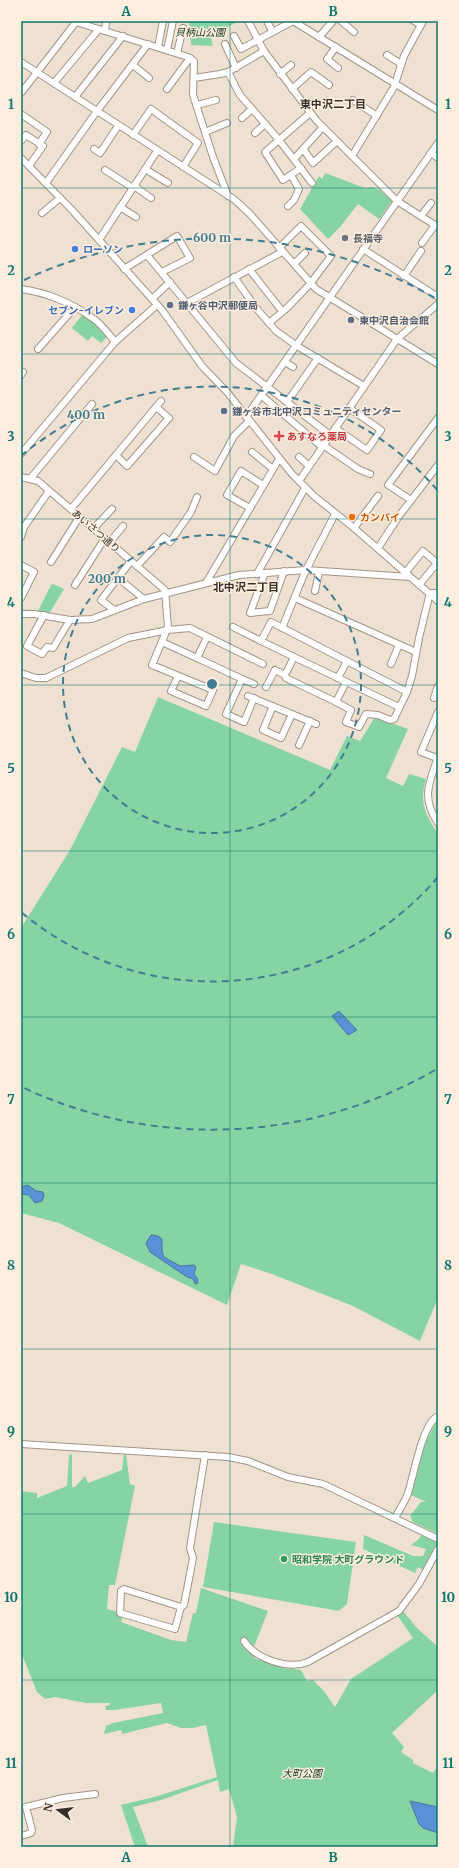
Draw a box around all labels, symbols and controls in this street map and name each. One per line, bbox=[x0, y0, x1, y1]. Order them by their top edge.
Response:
text: A bbox=[120, 3, 131, 20]
text: B bbox=[328, 3, 338, 20]
park label: 貝柄山公園 bbox=[175, 26, 227, 39]
text: 1 bbox=[8, 96, 14, 113]
text: 1 bbox=[445, 96, 451, 113]
district label: 東中沢二丁目 bbox=[300, 97, 366, 111]
text: 600 m bbox=[193, 230, 231, 245]
place label: 長福寺 bbox=[353, 232, 383, 245]
marker: 長福寺 bbox=[340, 233, 350, 243]
place label: ローソン bbox=[83, 243, 123, 256]
marker: ローソン bbox=[70, 244, 80, 254]
text: 2 bbox=[7, 262, 15, 279]
text: 2 bbox=[444, 262, 452, 279]
place label: 鎌ヶ谷中沢郵便局 bbox=[178, 299, 258, 312]
marker: 鎌ヶ谷中沢郵便局 bbox=[165, 300, 175, 310]
place label: セブン-イレブン bbox=[48, 304, 124, 317]
marker: セブン-イレブン bbox=[127, 305, 137, 315]
place label: 東中沢自治会館 bbox=[359, 314, 429, 327]
marker: 東中沢自治会館 bbox=[346, 315, 356, 325]
place label: 鎌ヶ谷市北中沢コミュニティセンター bbox=[232, 405, 401, 418]
marker: 鎌ヶ谷市北中沢コミュニティセンター bbox=[219, 406, 229, 416]
text: 400 m bbox=[67, 407, 105, 422]
text: 3 bbox=[7, 428, 15, 445]
text: 3 bbox=[444, 428, 452, 445]
place label: あすなろ薬局 bbox=[287, 430, 347, 443]
marker: あすなろ薬局 bbox=[274, 431, 284, 441]
street label: あいさつ通り bbox=[69, 506, 123, 556]
place label: カンパイ bbox=[360, 511, 400, 524]
marker: カンパイ bbox=[347, 512, 357, 522]
text: 200 m bbox=[88, 571, 126, 586]
district label: 北中沢二丁目 bbox=[213, 580, 279, 594]
text: 4 bbox=[7, 594, 16, 611]
text: 4 bbox=[444, 594, 453, 611]
centre of rings bbox=[205, 677, 219, 691]
text: 5 bbox=[7, 760, 15, 777]
text: 5 bbox=[444, 760, 452, 777]
text: 6 bbox=[7, 926, 15, 943]
text: 6 bbox=[444, 926, 452, 943]
text: 7 bbox=[7, 1091, 15, 1108]
text: 7 bbox=[444, 1091, 452, 1108]
text: 8 bbox=[7, 1257, 15, 1274]
text: 8 bbox=[444, 1257, 452, 1274]
text: 9 bbox=[7, 1423, 15, 1440]
text: 9 bbox=[444, 1423, 452, 1440]
place label: 昭和学院 大町グラウンド bbox=[292, 1553, 404, 1566]
marker: 昭和学院 大町グラウンド bbox=[279, 1554, 289, 1564]
text: 10 bbox=[4, 1589, 18, 1606]
text: 10 bbox=[441, 1589, 455, 1606]
text: 11 bbox=[5, 1755, 17, 1772]
text: 11 bbox=[442, 1755, 454, 1772]
park label: 大町公園 bbox=[282, 1767, 324, 1780]
north arrow bbox=[38, 1790, 78, 1830]
text: N bbox=[40, 1801, 56, 1813]
text: A bbox=[120, 1849, 131, 1866]
text: B bbox=[328, 1849, 338, 1866]

